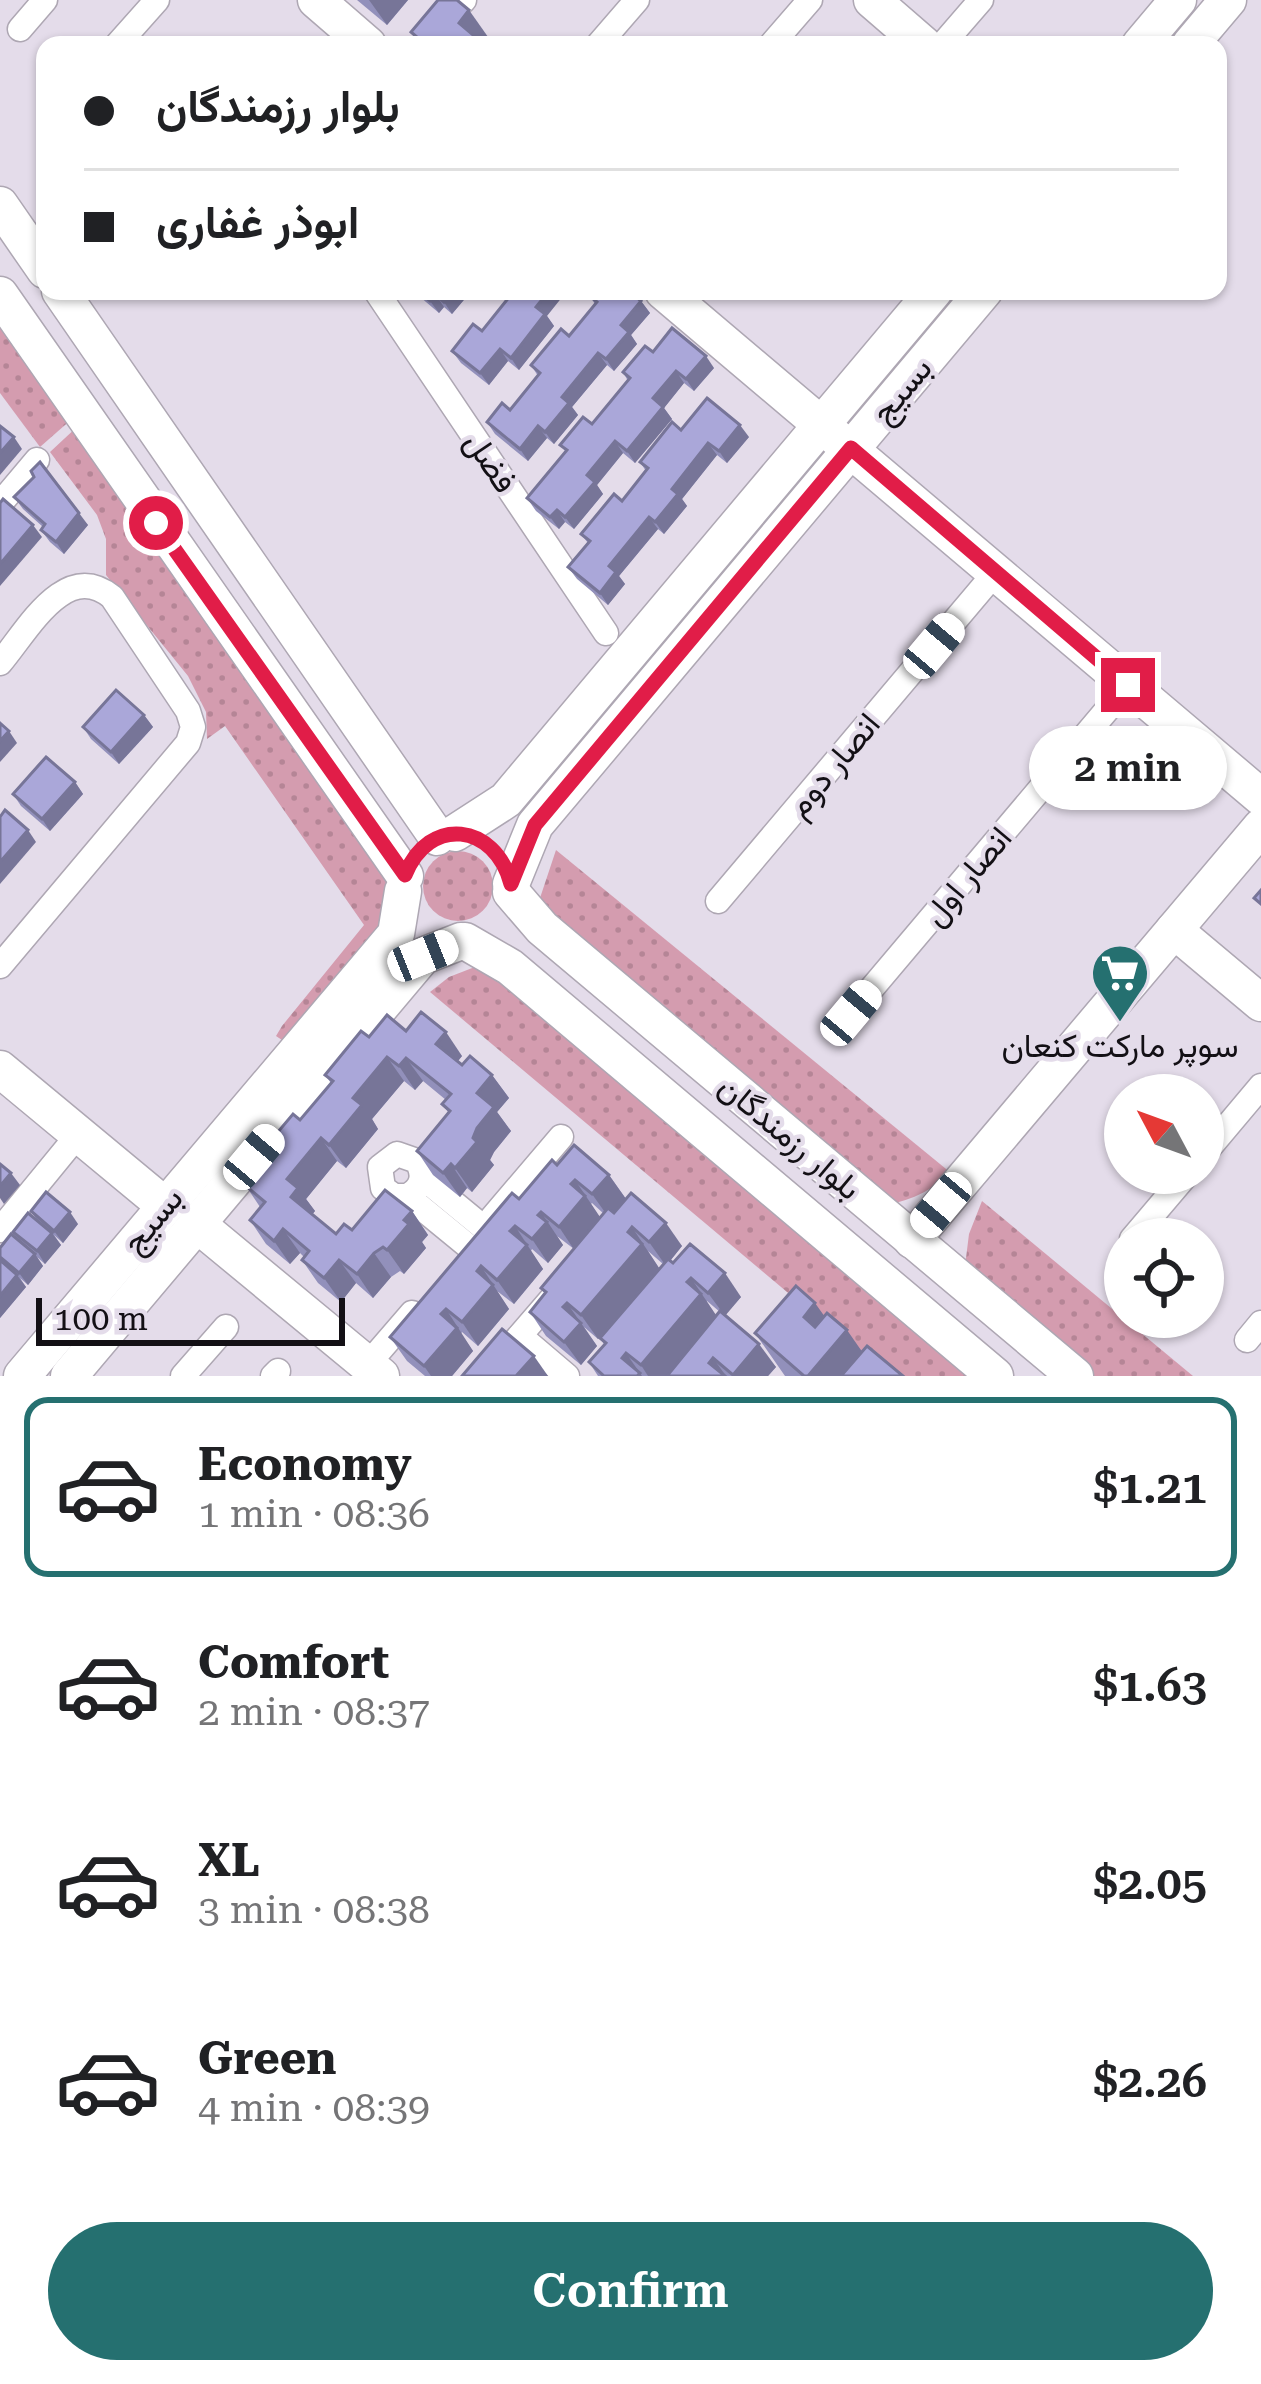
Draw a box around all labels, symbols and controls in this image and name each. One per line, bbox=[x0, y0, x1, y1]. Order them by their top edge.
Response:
text: بلوار رزمندگان bbox=[156, 80, 400, 133]
text: ابوذر غفاری bbox=[156, 196, 359, 249]
street label: بسیج bbox=[862, 349, 942, 433]
street label: فضل bbox=[456, 424, 526, 500]
route start bbox=[129, 496, 183, 550]
car bbox=[897, 607, 971, 685]
route end bbox=[1101, 658, 1155, 712]
street label: انصار دوم bbox=[778, 705, 889, 826]
callout: 2 min bbox=[1029, 727, 1227, 811]
text: 2 min bbox=[1074, 745, 1182, 791]
street label: انصار اول bbox=[914, 819, 1020, 934]
car bbox=[383, 926, 463, 986]
supermarket icon: سوپر مارکت کنعان bbox=[1089, 942, 1151, 1024]
car bbox=[814, 974, 888, 1052]
place label: سوپر مارکت کنعان bbox=[1002, 1026, 1238, 1068]
street label: بلوار رزمندگان bbox=[710, 1066, 869, 1208]
north arrow bbox=[1104, 1074, 1224, 1194]
map controls bbox=[1104, 1074, 1224, 1338]
car bbox=[217, 1118, 291, 1196]
car bbox=[904, 1166, 978, 1244]
street label: بسیج bbox=[113, 1179, 193, 1263]
button: locate bbox=[1104, 1218, 1224, 1338]
scale bar bbox=[36, 1292, 345, 1345]
text: 100 m bbox=[54, 1299, 148, 1338]
icon: car bbox=[54, 1433, 162, 1541]
text: Economy bbox=[198, 1438, 412, 1491]
text: $1.21 bbox=[1093, 1461, 1207, 1514]
text: 1 min · 08:36 bbox=[198, 1491, 430, 1537]
icon: car bbox=[54, 1631, 162, 1739]
text: Comfort bbox=[198, 1636, 389, 1689]
text: $1.63 bbox=[1093, 1659, 1207, 1712]
text: 2 min · 08:37 bbox=[198, 1689, 430, 1735]
icon: car bbox=[54, 1829, 162, 1937]
text: XL bbox=[198, 1834, 260, 1887]
text: $2.05 bbox=[1093, 1857, 1207, 1910]
text: 3 min · 08:38 bbox=[198, 1887, 430, 1933]
icon: car bbox=[54, 2027, 162, 2135]
text: Green bbox=[198, 2032, 336, 2085]
text: $2.26 bbox=[1093, 2055, 1207, 2108]
text: 4 min · 08:39 bbox=[198, 2085, 430, 2131]
button: Confirm bbox=[48, 2222, 1213, 2360]

